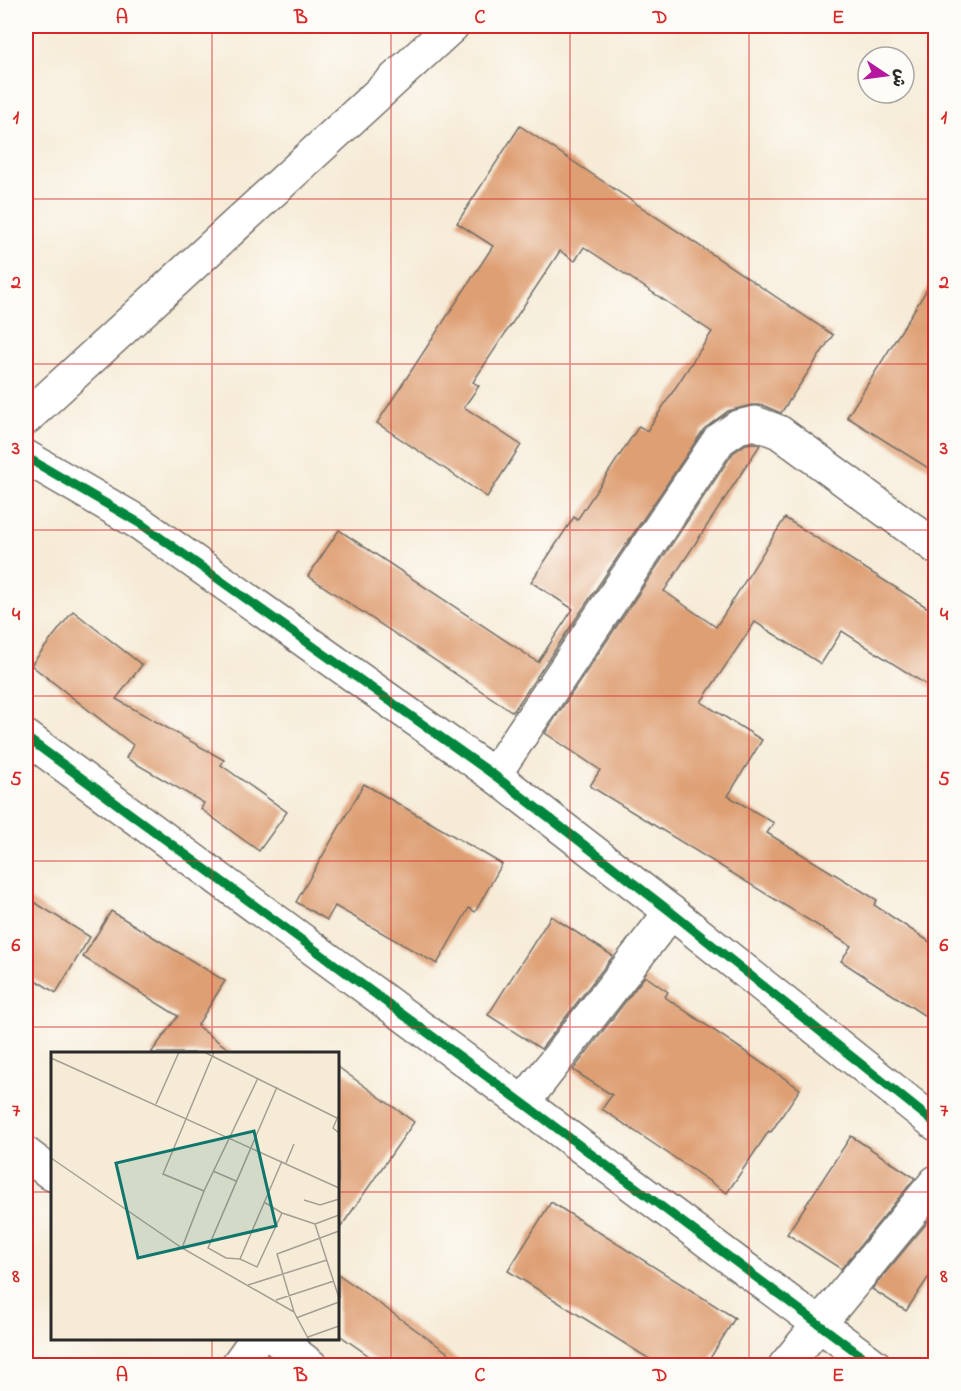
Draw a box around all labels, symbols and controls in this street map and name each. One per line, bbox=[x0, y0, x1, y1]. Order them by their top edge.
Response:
text: A bbox=[116, 4, 128, 33]
text: B bbox=[293, 4, 308, 33]
text: C bbox=[475, 4, 486, 33]
text: D bbox=[652, 4, 667, 33]
text: E bbox=[832, 4, 844, 33]
north arrow bbox=[856, 45, 916, 105]
text: ش bbox=[885, 67, 912, 89]
text: 1 bbox=[13, 104, 20, 133]
text: 1 bbox=[941, 104, 948, 133]
text: 2 bbox=[10, 269, 21, 298]
text: 2 bbox=[938, 269, 949, 298]
text: 3 bbox=[11, 435, 20, 464]
text: 3 bbox=[939, 435, 948, 464]
text: 4 bbox=[12, 601, 21, 630]
text: 4 bbox=[940, 601, 949, 630]
text: 5 bbox=[10, 766, 22, 795]
text: 5 bbox=[938, 766, 950, 795]
text: 6 bbox=[12, 932, 21, 961]
text: 6 bbox=[940, 932, 949, 961]
inset map bbox=[51, 1052, 339, 1340]
text: 7 bbox=[12, 1097, 21, 1126]
text: 7 bbox=[940, 1097, 949, 1126]
text: 8 bbox=[11, 1263, 20, 1292]
text: 8 bbox=[939, 1263, 948, 1292]
text: A bbox=[116, 1362, 128, 1391]
text: B bbox=[293, 1362, 308, 1391]
text: C bbox=[475, 1362, 486, 1391]
text: D bbox=[652, 1362, 667, 1391]
text: E bbox=[832, 1362, 844, 1391]

